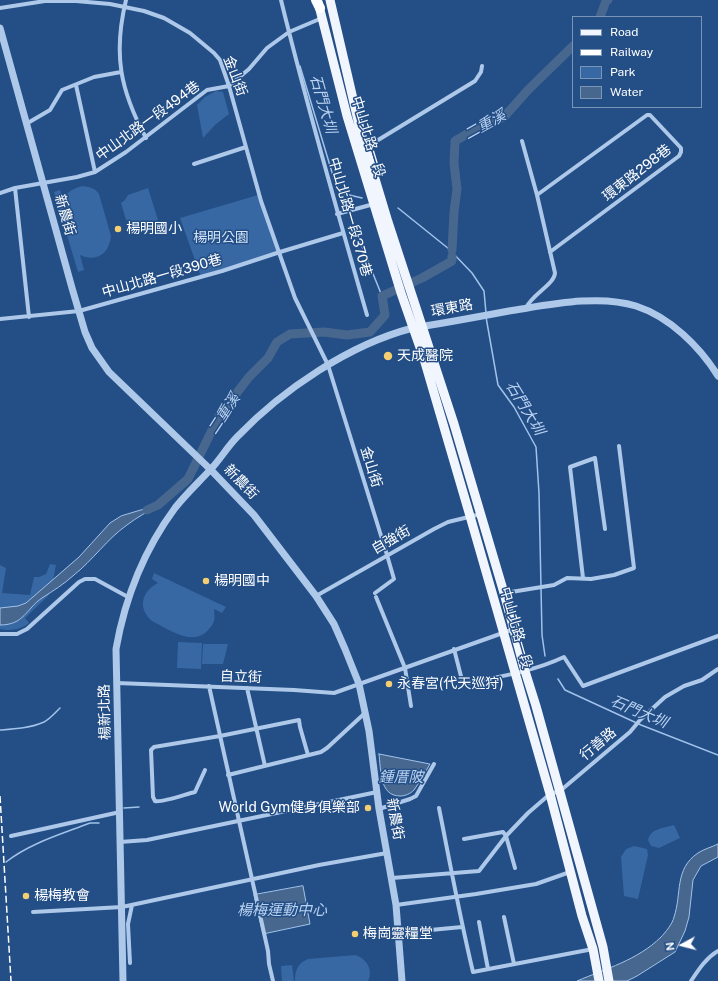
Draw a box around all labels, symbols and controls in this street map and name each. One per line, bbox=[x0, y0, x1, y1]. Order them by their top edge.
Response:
legend bbox=[572, 16, 702, 108]
text: Road bbox=[610, 25, 638, 39]
text: Railway bbox=[610, 45, 653, 59]
street label: 金山街 bbox=[220, 53, 250, 99]
text: Park bbox=[610, 65, 636, 79]
water label: 石門大圳 bbox=[306, 73, 340, 135]
street label: 中山北路一段494巷 bbox=[93, 78, 203, 164]
text: Water bbox=[610, 85, 643, 99]
street label: 中山北路一段 bbox=[348, 94, 388, 180]
water label: 二重溪 bbox=[461, 106, 509, 144]
street label: 環東路298巷 bbox=[599, 141, 675, 205]
street label: 中山北路一段370巷 bbox=[325, 155, 375, 279]
street label: 新農街 bbox=[51, 192, 79, 238]
place label: 楊明國小 bbox=[126, 221, 182, 237]
marker: 楊明國小 bbox=[113, 224, 123, 234]
park label: 楊明公園 bbox=[193, 230, 249, 246]
street label: 中山北路一段390巷 bbox=[100, 251, 224, 301]
street label: 環東路 bbox=[430, 296, 474, 320]
place label: 天成醫院 bbox=[397, 348, 453, 364]
marker: 天成醫院 bbox=[382, 350, 394, 362]
water label: 石門大圳 bbox=[502, 378, 548, 438]
water label: 二重溪 bbox=[204, 390, 244, 438]
street label: 金山街 bbox=[357, 444, 385, 490]
street label: 新農街 bbox=[220, 461, 262, 503]
street label: 自強街 bbox=[369, 522, 413, 558]
place label: 楊明國中 bbox=[214, 573, 270, 589]
marker: 楊明國中 bbox=[201, 576, 211, 586]
street label: 中山北路一段 bbox=[496, 585, 536, 671]
street label: 自立街 bbox=[220, 668, 262, 686]
place label: 永春宮(代天巡狩) bbox=[397, 676, 504, 692]
marker: 永春宮(代天巡狩) bbox=[384, 679, 394, 689]
street label: 楊新北路 bbox=[96, 684, 114, 740]
water label: 石門大圳 bbox=[608, 692, 670, 732]
street label: 行善路 bbox=[577, 724, 619, 764]
water label: 鍾厝陂 bbox=[379, 768, 423, 786]
street label: 新農街 bbox=[383, 797, 407, 841]
place label: World Gym健身俱樂部 bbox=[218, 800, 360, 816]
marker: World Gym健身俱樂部 bbox=[363, 803, 373, 813]
place label: 楊梅教會 bbox=[34, 888, 90, 904]
marker: 楊梅教會 bbox=[21, 891, 31, 901]
water label: 楊梅運動中心 bbox=[237, 901, 327, 919]
north arrow bbox=[662, 925, 702, 965]
place label: 梅崗靈糧堂 bbox=[363, 926, 433, 942]
marker: 梅崗靈糧堂 bbox=[350, 929, 360, 939]
text: N bbox=[664, 941, 677, 951]

